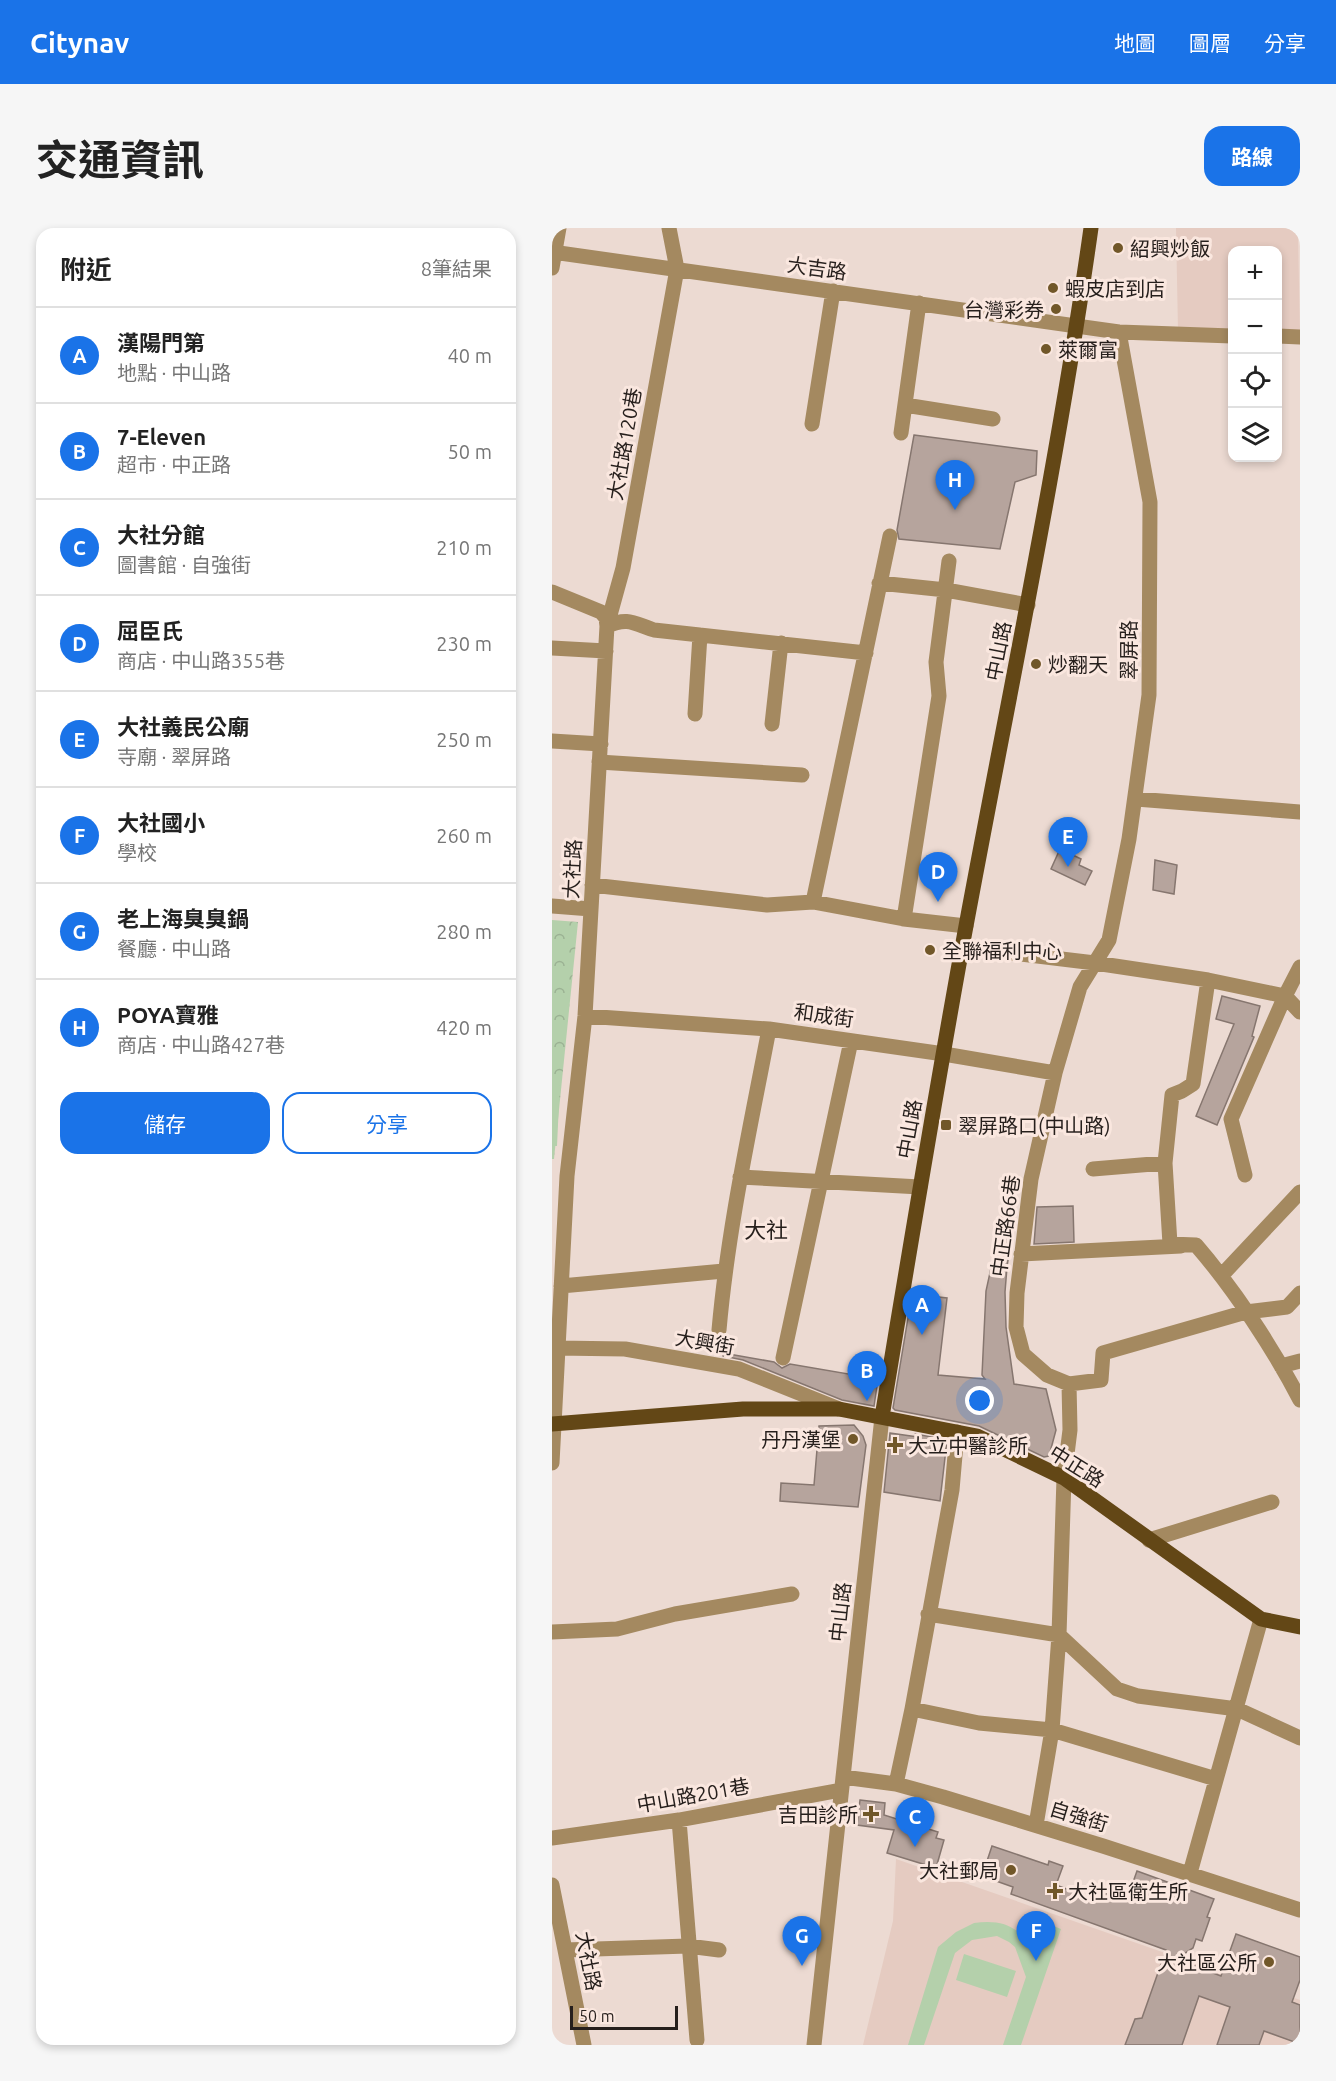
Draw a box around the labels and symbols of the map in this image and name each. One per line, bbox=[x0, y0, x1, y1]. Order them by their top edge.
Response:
place label: 紹興炒飯 bbox=[1130, 237, 1210, 260]
marker: 紹興炒飯 bbox=[1111, 241, 1125, 255]
street label: 大吉路 bbox=[786, 252, 848, 284]
place label: 蝦皮店到店 bbox=[1065, 277, 1165, 300]
marker: 蝦皮店到店 bbox=[1046, 281, 1060, 295]
place label: 台灣彩券 bbox=[964, 298, 1044, 321]
marker: 台灣彩券 bbox=[1049, 302, 1063, 316]
place label: 萊爾富 bbox=[1058, 338, 1118, 361]
marker: 萊爾富 bbox=[1039, 342, 1053, 356]
street label: 大社路120巷 bbox=[603, 386, 645, 502]
pin: H bbox=[936, 460, 974, 510]
street label: 中山路 bbox=[981, 619, 1015, 683]
street label: 翠屏路 bbox=[1117, 620, 1140, 680]
place label: 炒翻天 bbox=[1048, 653, 1108, 676]
marker: 炒翻天 bbox=[1029, 657, 1043, 671]
pin: E bbox=[1048, 818, 1088, 867]
street label: 大社路 bbox=[559, 838, 585, 900]
pin: D bbox=[918, 852, 958, 902]
place label: 全聯福利中心 bbox=[942, 939, 1062, 962]
marker: 全聯福利中心 bbox=[923, 943, 937, 957]
street label: 和成街 bbox=[793, 999, 855, 1031]
street label: 中山路 bbox=[892, 1097, 926, 1161]
place label: 翠屏路口(中山路) bbox=[958, 1114, 1111, 1137]
marker: 翠屏路口(中山路) bbox=[939, 1118, 953, 1132]
street label: 中正路66巷 bbox=[986, 1174, 1024, 1278]
district label: 大社 bbox=[744, 1217, 788, 1242]
pin: A bbox=[902, 1286, 941, 1335]
street label: 大興街 bbox=[673, 1325, 737, 1359]
pin: B bbox=[848, 1352, 886, 1401]
your location bbox=[965, 1386, 994, 1415]
place label: 丹丹漢堡 bbox=[761, 1428, 841, 1451]
marker: 丹丹漢堡 bbox=[846, 1432, 860, 1446]
place label: 大立中醫診所 bbox=[908, 1434, 1028, 1457]
marker: 大立中醫診所 bbox=[886, 1436, 904, 1454]
street label: 中正路 bbox=[1045, 1440, 1109, 1492]
street label: 中山路 bbox=[825, 1581, 855, 1643]
street label: 中山路201巷 bbox=[635, 1774, 751, 1816]
street label: 自強街 bbox=[1047, 1796, 1111, 1836]
pin: C bbox=[896, 1798, 934, 1847]
place label: 吉田診所 bbox=[778, 1803, 858, 1826]
marker: 吉田診所 bbox=[862, 1805, 880, 1823]
place label: 大社郵局 bbox=[919, 1859, 999, 1882]
marker: 大社郵局 bbox=[1004, 1863, 1018, 1877]
place label: 大社區衛生所 bbox=[1068, 1880, 1188, 1903]
marker: 大社區衛生所 bbox=[1046, 1882, 1064, 1900]
pin: F bbox=[1016, 1912, 1056, 1961]
pin: G bbox=[782, 1916, 822, 1966]
street label: 大社路 bbox=[572, 1929, 606, 1993]
place label: 大社區公所 bbox=[1157, 1951, 1257, 1974]
marker: 大社區公所 bbox=[1262, 1955, 1276, 1969]
scale bar bbox=[570, 2003, 678, 2030]

